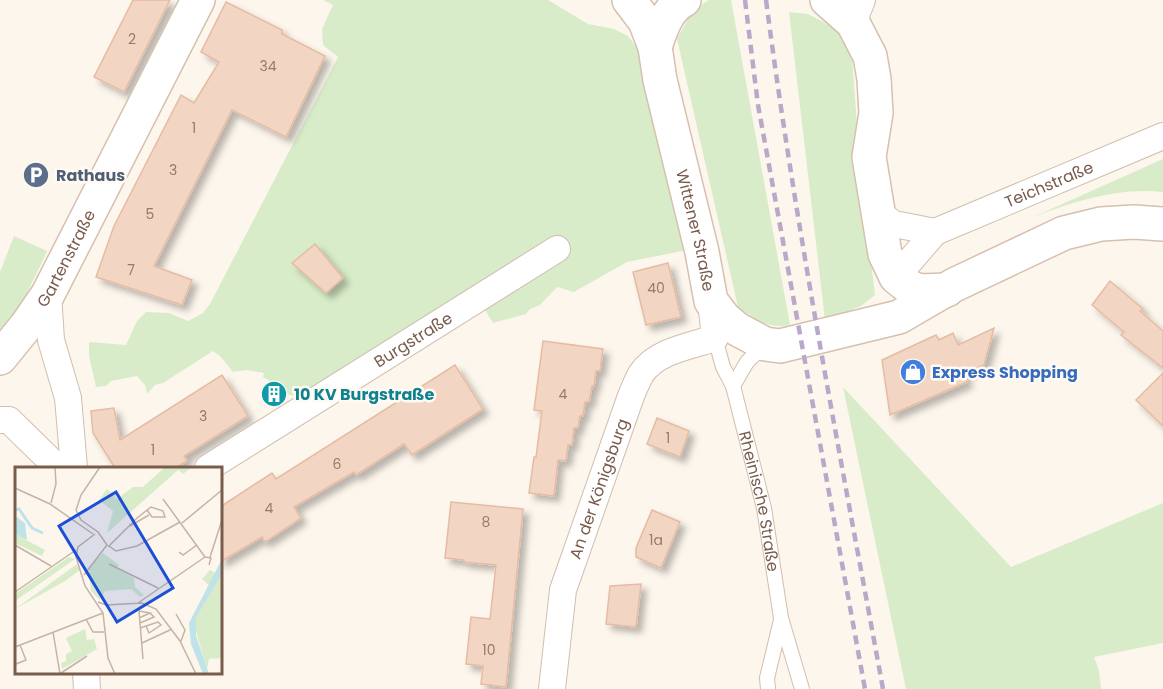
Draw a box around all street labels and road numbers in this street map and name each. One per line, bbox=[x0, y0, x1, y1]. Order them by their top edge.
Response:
street label: Teichstraße bbox=[1001, 156, 1097, 213]
street label: Wittener Straße bbox=[670, 167, 720, 293]
street label: Gartenstraße bbox=[31, 206, 101, 312]
street label: Burgstraße bbox=[370, 306, 457, 373]
street label: An der Königsburg bbox=[564, 415, 634, 562]
street label: Rheinische Straße bbox=[733, 429, 785, 573]

